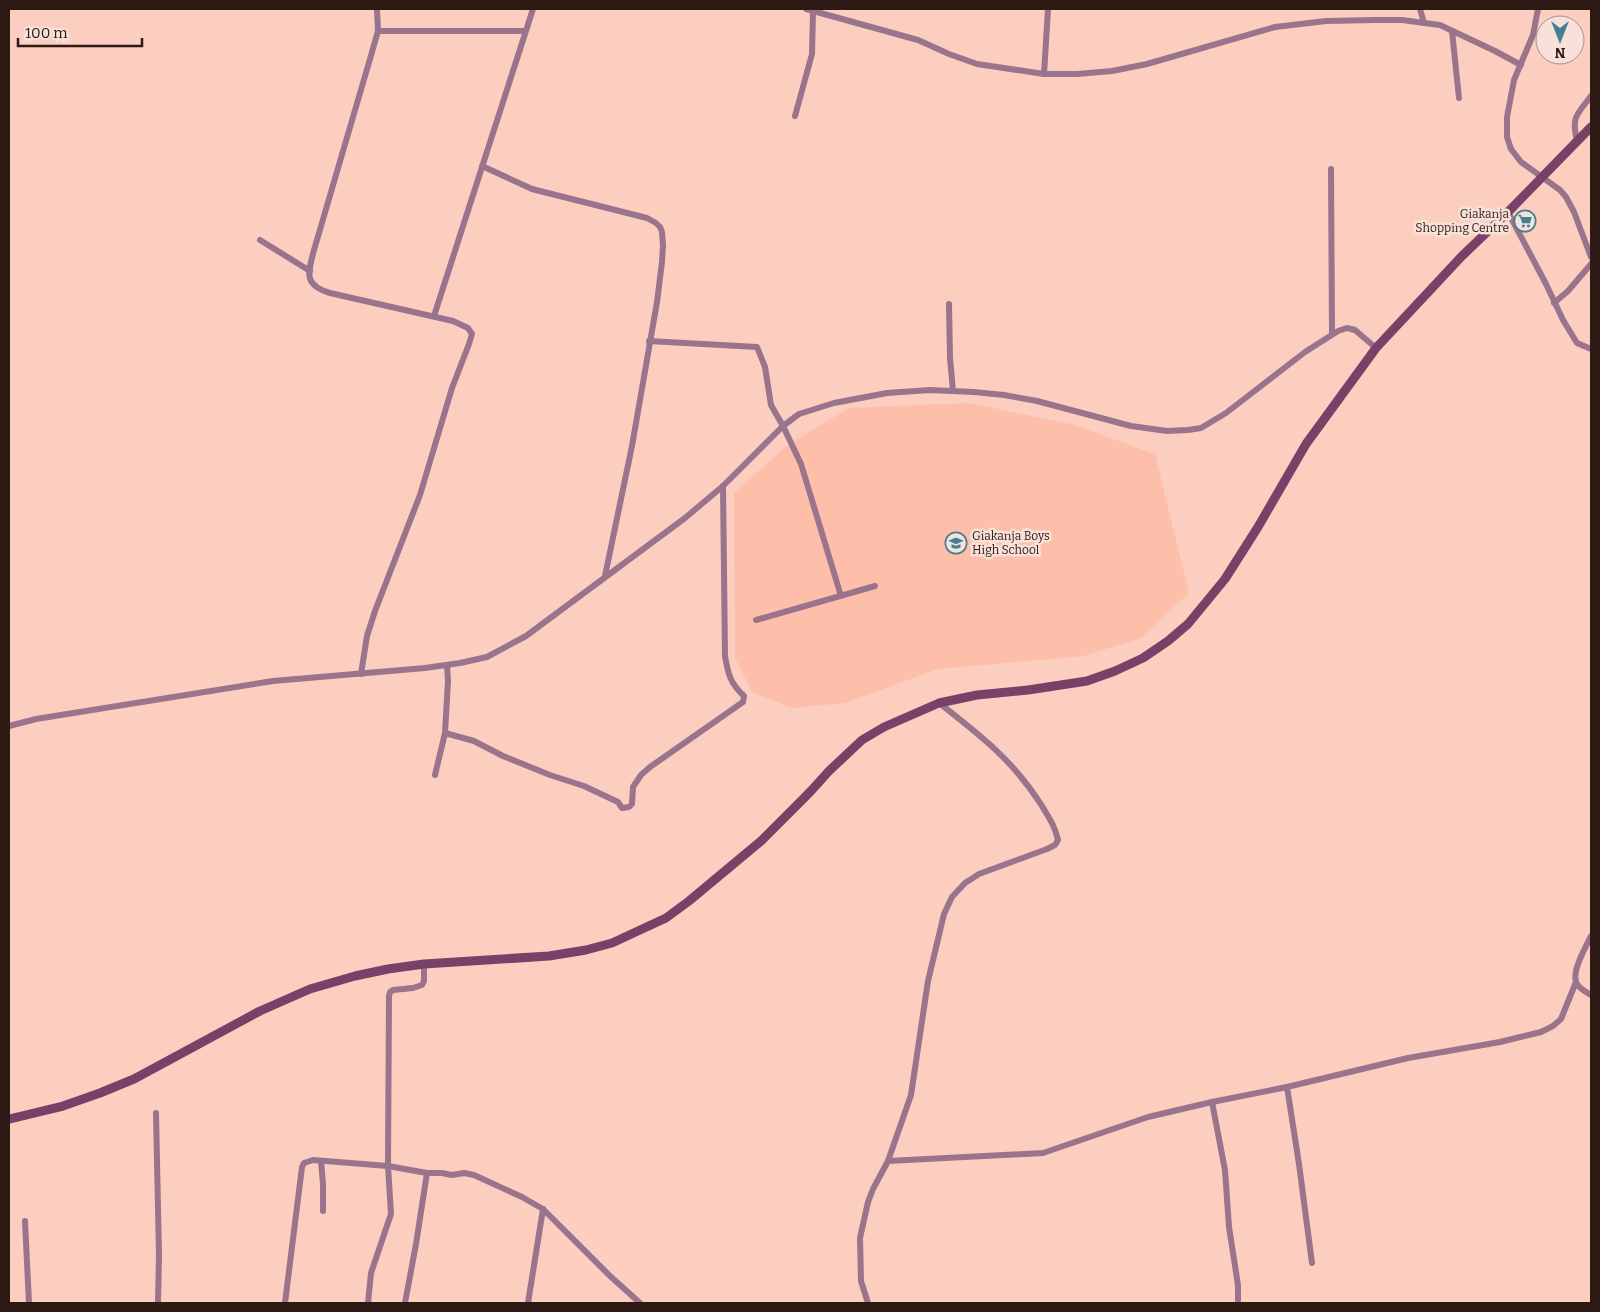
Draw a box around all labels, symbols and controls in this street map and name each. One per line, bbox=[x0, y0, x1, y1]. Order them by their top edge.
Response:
scale bar bbox=[18, 15, 141, 47]
north arrow bbox=[1535, 15, 1585, 65]
text: 100 m bbox=[25, 24, 68, 42]
text: N bbox=[1554, 44, 1565, 61]
place label: Giakanja Shopping Centre bbox=[1415, 207, 1509, 235]
supermarket icon: Giakanja Shopping Centre bbox=[1513, 209, 1537, 233]
place label: Giakanja Boys High School bbox=[972, 529, 1050, 557]
school or university icon: Giakanja Boys High School bbox=[944, 531, 968, 555]

